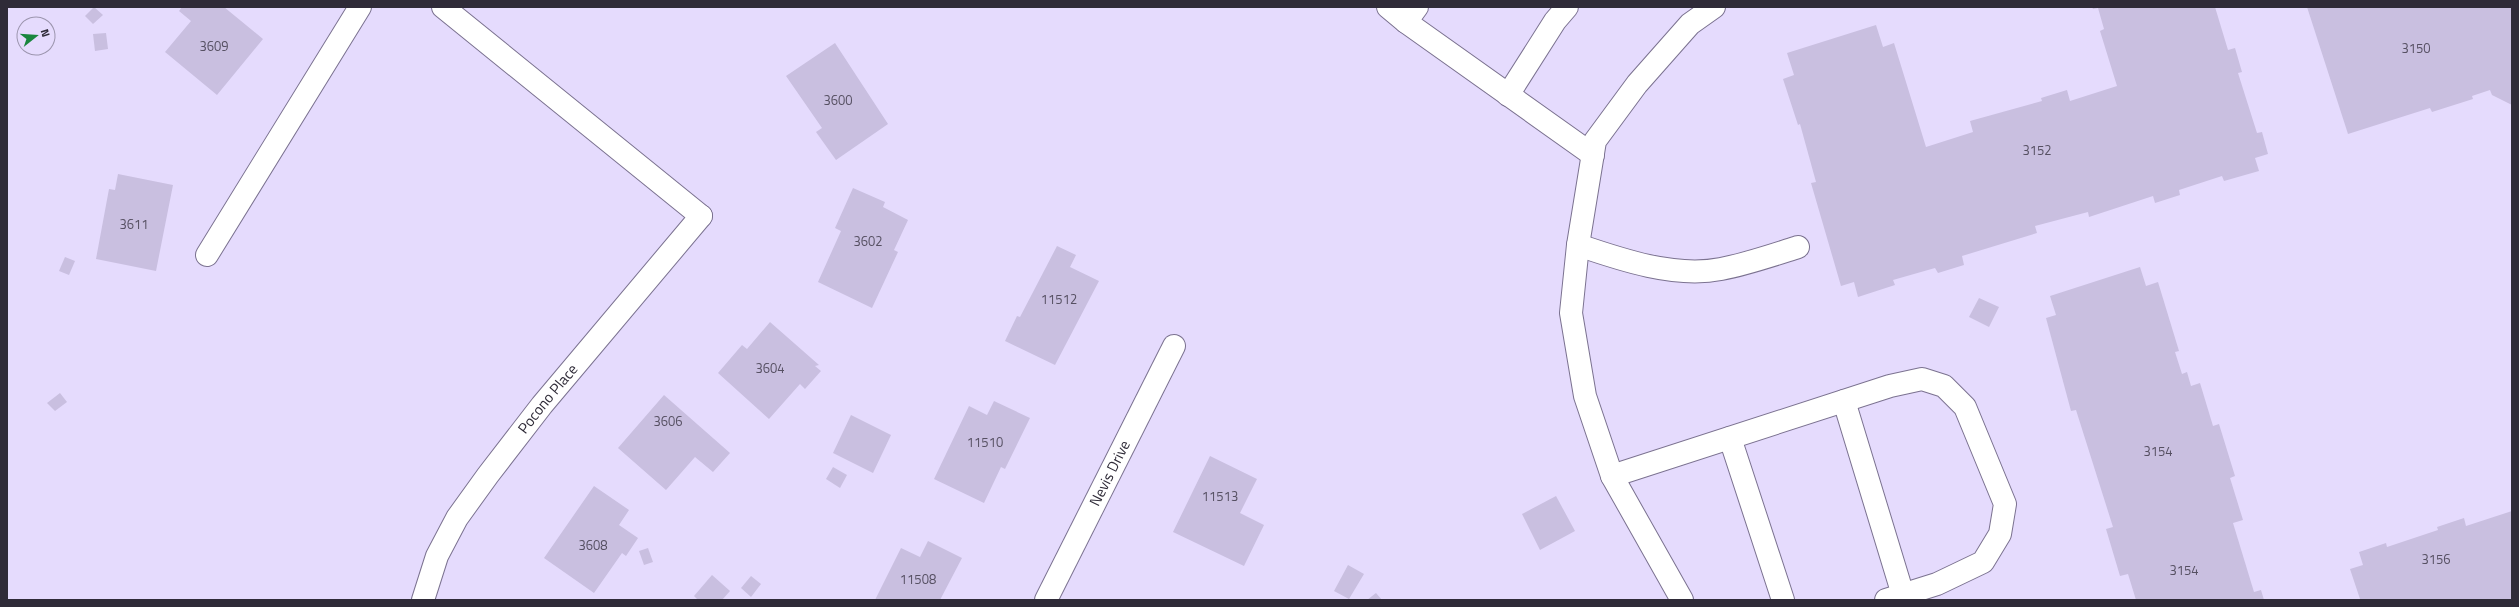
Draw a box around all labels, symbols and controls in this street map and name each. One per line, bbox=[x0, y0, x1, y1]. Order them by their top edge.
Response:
north arrow bbox=[16, 16, 56, 56]
text: N bbox=[37, 27, 54, 39]
house number: 3609 bbox=[199, 36, 229, 56]
house number: 3150 bbox=[2401, 38, 2431, 58]
house number: 3600 bbox=[823, 90, 853, 110]
house number: 3152 bbox=[2022, 140, 2052, 160]
house number: 3611 bbox=[119, 214, 149, 234]
house number: 3602 bbox=[853, 231, 883, 251]
house number: 11512 bbox=[1041, 289, 1077, 309]
house number: 3604 bbox=[755, 358, 785, 378]
street label: Pocono Place bbox=[512, 359, 583, 438]
house number: 3606 bbox=[653, 411, 683, 431]
house number: 11510 bbox=[967, 432, 1003, 452]
street label: Nevis Drive bbox=[1083, 436, 1136, 510]
house number: 3154 bbox=[2143, 441, 2173, 461]
house number: 11513 bbox=[1202, 486, 1238, 506]
house number: 3608 bbox=[578, 535, 608, 555]
house number: 3156 bbox=[2421, 549, 2451, 569]
house number: 3154 bbox=[2169, 560, 2199, 580]
house number: 11508 bbox=[900, 569, 936, 589]

